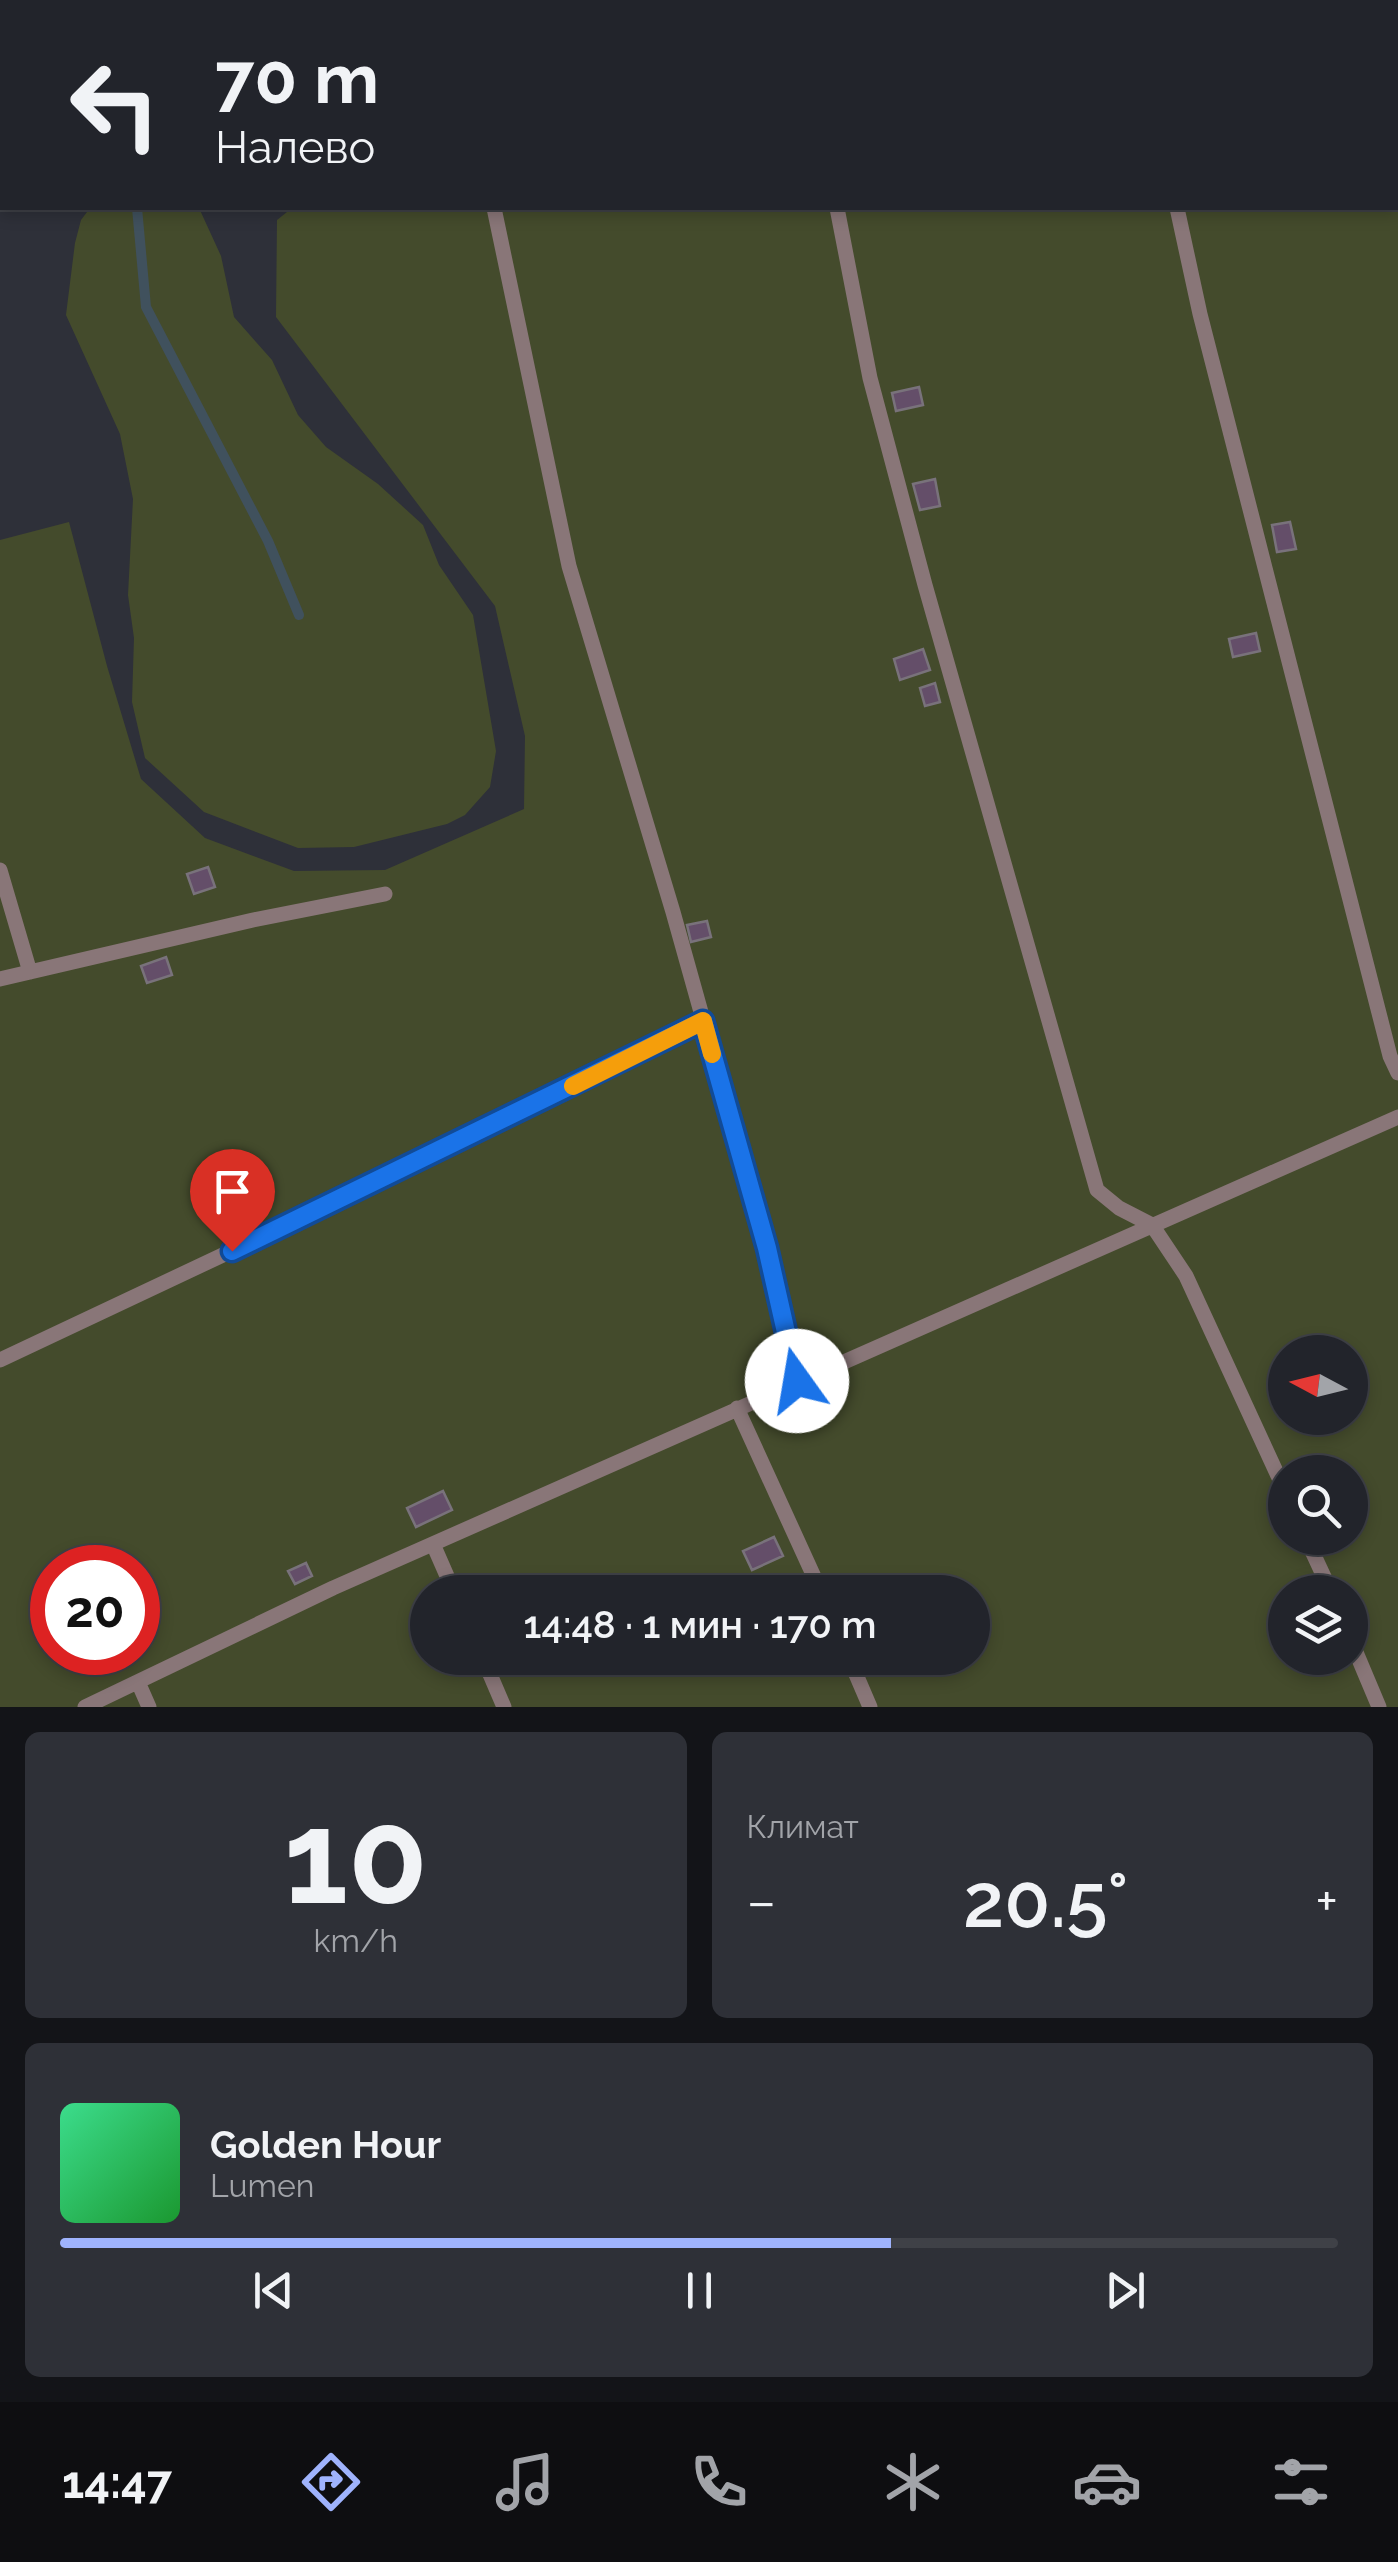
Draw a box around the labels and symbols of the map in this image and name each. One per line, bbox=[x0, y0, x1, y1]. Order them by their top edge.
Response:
pin bbox=[190, 1149, 275, 1252]
position arrow bbox=[745, 1329, 849, 1433]
north arrow bbox=[1268, 1335, 1368, 1435]
speed limit sign: 20 bbox=[30, 1545, 160, 1675]

